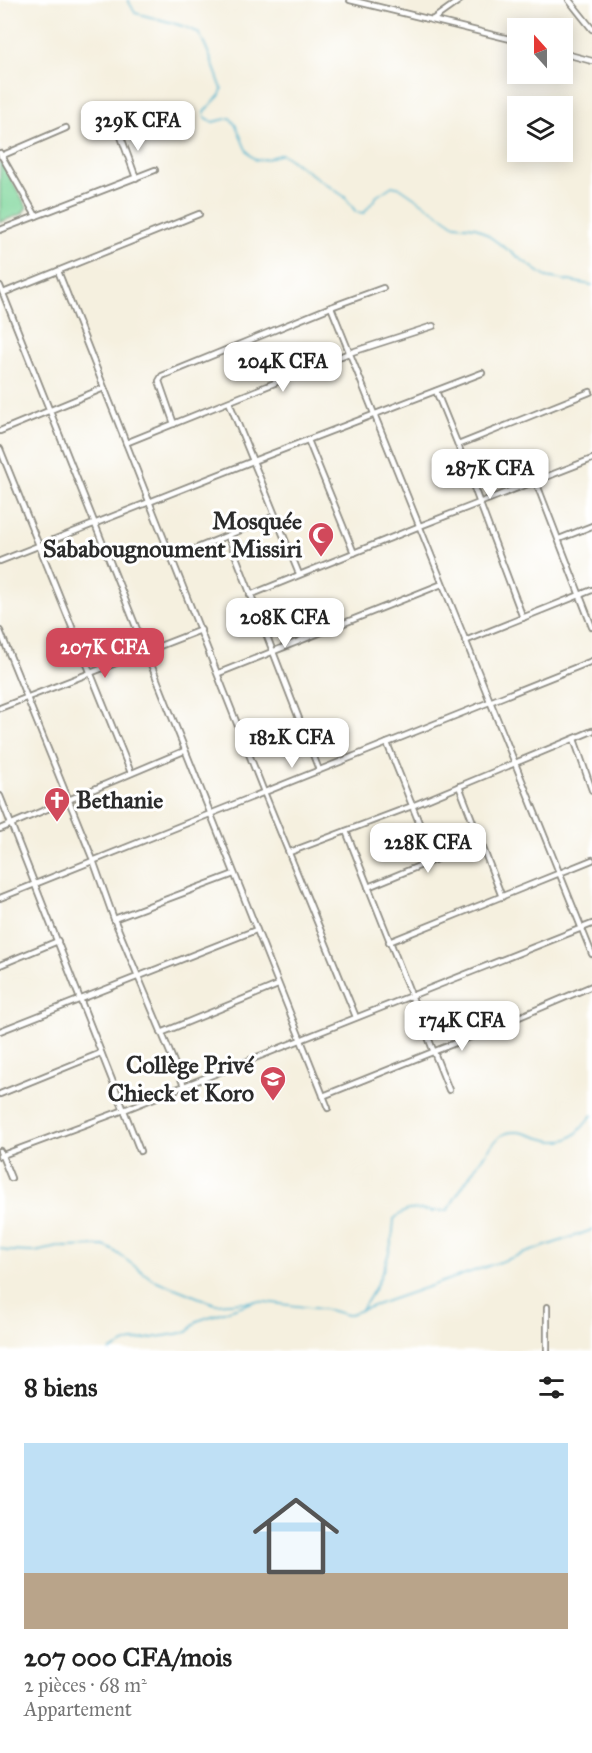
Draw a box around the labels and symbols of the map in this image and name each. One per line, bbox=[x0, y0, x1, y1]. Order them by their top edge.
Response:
north arrow bbox=[507, 18, 573, 84]
pin: 329K CFA bbox=[76, 101, 200, 152]
pin: 204K CFA bbox=[221, 342, 345, 393]
pin: 287K CFA bbox=[428, 449, 552, 500]
place label: Mosquée Sababougnoument Missiri bbox=[43, 506, 302, 564]
mosque icon: Mosquée Sababougnoument Missiri bbox=[306, 520, 336, 558]
pin: 208K CFA bbox=[223, 598, 347, 649]
pin: 207K CFA bbox=[43, 628, 167, 679]
pin: 182K CFA bbox=[230, 718, 354, 769]
church icon: Bethanie bbox=[42, 785, 72, 823]
place label: Bethanie bbox=[76, 785, 163, 815]
pin: 228K CFA bbox=[366, 823, 490, 874]
pin: 174K CFA bbox=[400, 1001, 524, 1052]
place label: Collège Privé Chieck et Koro bbox=[108, 1050, 255, 1108]
school or university icon: Collège Privé Chieck et Koro bbox=[258, 1064, 288, 1102]

